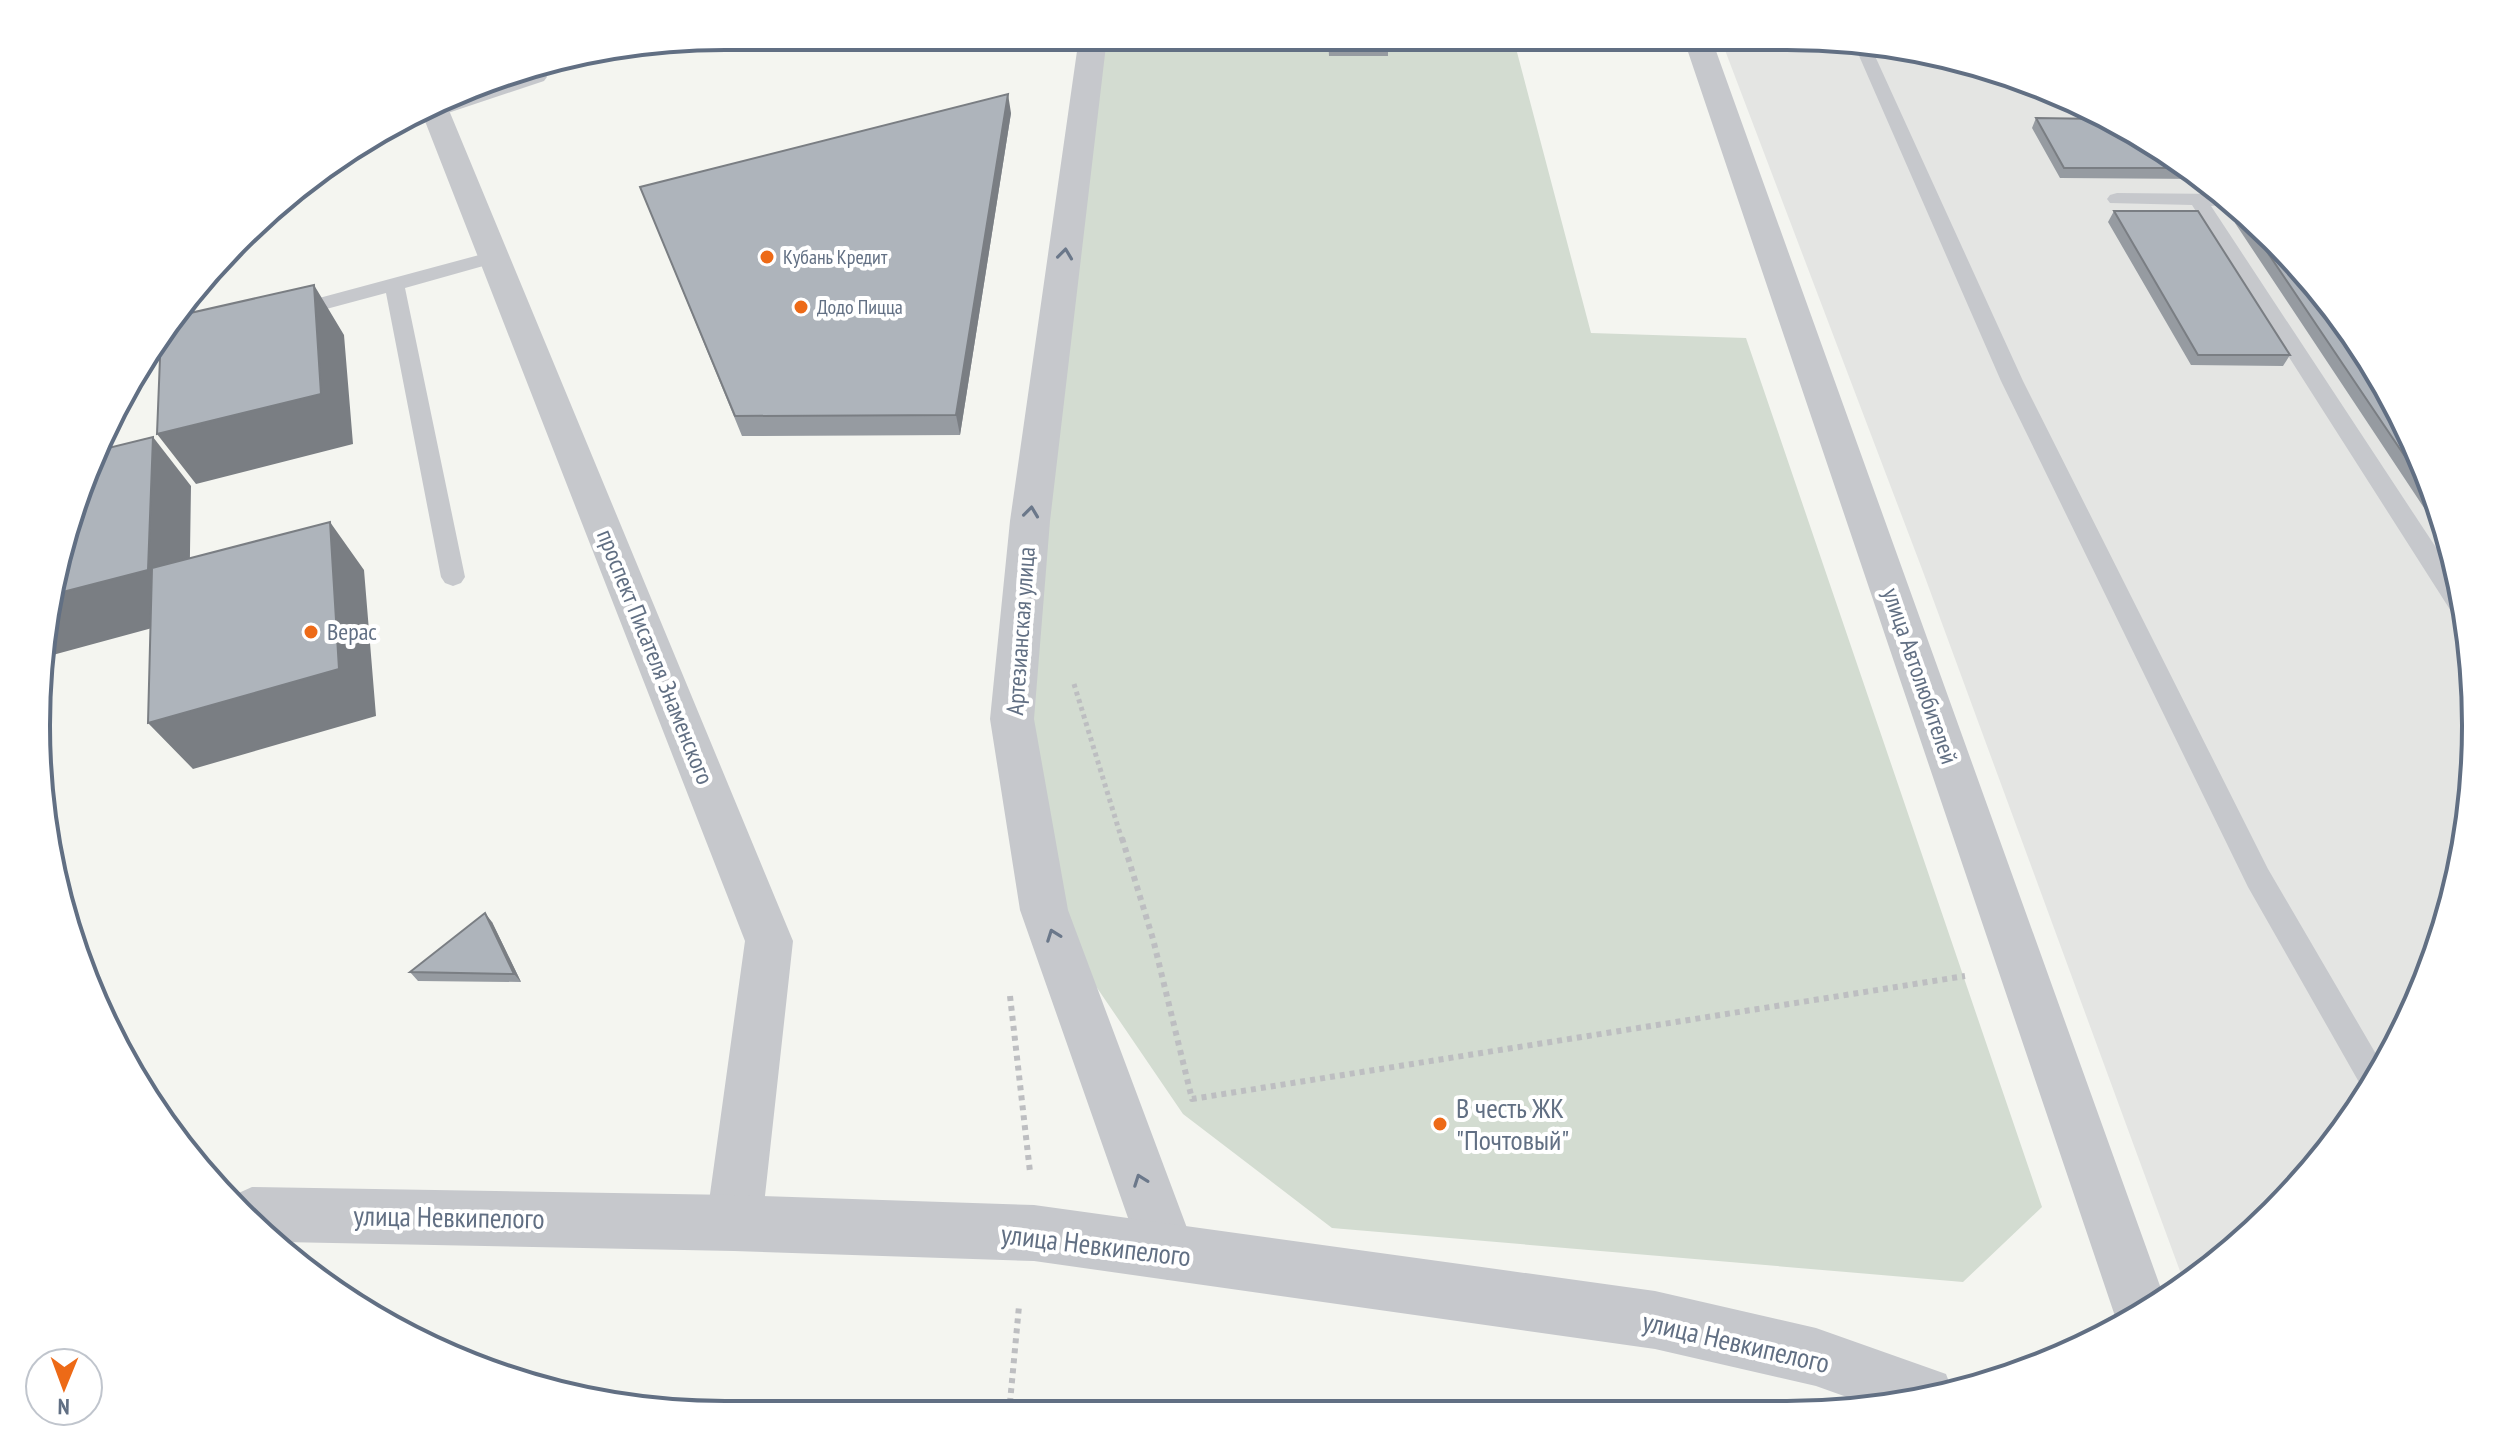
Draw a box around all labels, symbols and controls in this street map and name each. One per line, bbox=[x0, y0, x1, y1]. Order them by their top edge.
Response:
place label: Кубань Кредит bbox=[783, 244, 888, 270]
one-way arrow bbox=[1056, 247, 1073, 261]
marker: Кубань Кредит bbox=[758, 248, 776, 266]
place label: Додо Пицца bbox=[817, 294, 903, 320]
marker: Додо Пицца bbox=[792, 298, 810, 316]
one-way arrow bbox=[1022, 505, 1039, 519]
street label: проспект Писателя Знаменского bbox=[590, 525, 721, 789]
street label: Артезианская улица bbox=[999, 546, 1042, 716]
street label: улица Автолюбителей bbox=[1876, 584, 1965, 768]
place label: Верас bbox=[327, 616, 377, 647]
marker: Верас bbox=[302, 623, 320, 641]
one-way arrow bbox=[1046, 929, 1063, 943]
place label: В честь ЖК "Почтовый" bbox=[1456, 1089, 1569, 1158]
marker: В честь ЖК "Почтовый" bbox=[1431, 1115, 1449, 1133]
one-way arrow bbox=[1133, 1173, 1150, 1187]
street label: улица Невкипелого bbox=[353, 1196, 545, 1237]
street label: улица Невкипелого bbox=[999, 1215, 1193, 1275]
street label: улица Невкипелого bbox=[1639, 1302, 1833, 1381]
north arrow bbox=[24, 1347, 104, 1427]
text: N bbox=[57, 1393, 70, 1421]

